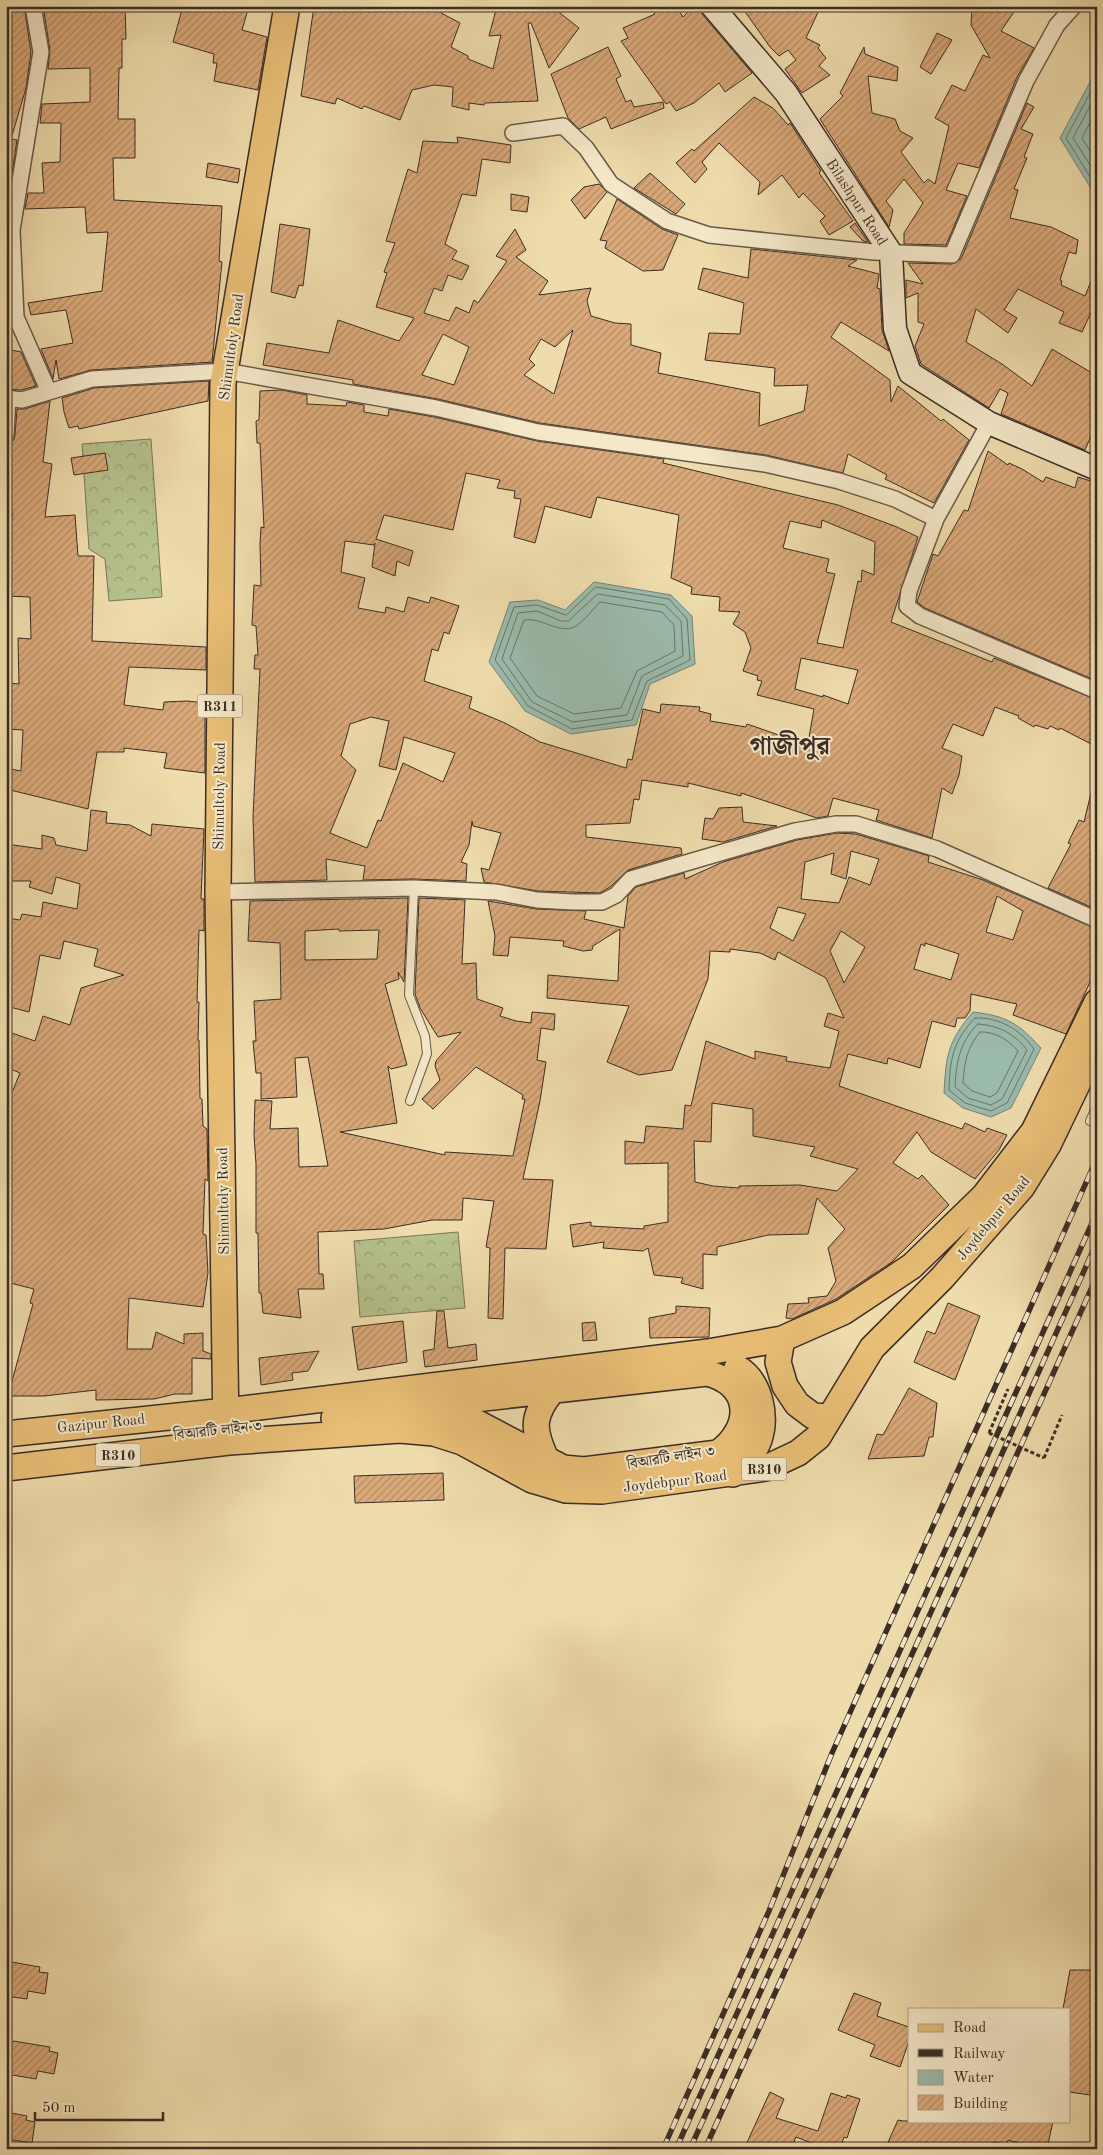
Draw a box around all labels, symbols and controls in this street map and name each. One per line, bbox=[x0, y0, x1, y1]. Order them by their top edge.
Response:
street label: Bilashpur Road bbox=[822, 157, 889, 249]
street label: Shimultoly Road bbox=[218, 293, 247, 402]
road number: R311 bbox=[198, 694, 242, 718]
district label: গাজীপুর bbox=[750, 730, 832, 761]
street label: Shimultoly Road bbox=[212, 742, 229, 850]
street label: Shimultoly Road bbox=[216, 1147, 233, 1255]
street label: Joydebpur Road bbox=[955, 1174, 1034, 1264]
street label: Gazipur Road bbox=[56, 1412, 146, 1437]
street label: বিআরটি লাইন ৩ bbox=[172, 1416, 263, 1444]
street label: বিআরটি লাইন ৩ bbox=[624, 1441, 717, 1473]
road number: R310 bbox=[96, 1444, 140, 1466]
road number: R310 bbox=[742, 1458, 786, 1480]
street label: Joydebpur Road bbox=[622, 1469, 728, 1496]
legend bbox=[908, 2008, 1070, 2122]
text: Road bbox=[953, 2021, 987, 2036]
text: Railway bbox=[953, 2047, 1006, 2062]
text: Water bbox=[953, 2071, 994, 2086]
scale bar bbox=[35, 2090, 162, 2122]
text: Building bbox=[953, 2097, 1008, 2112]
text: 50 m bbox=[42, 2101, 76, 2116]

